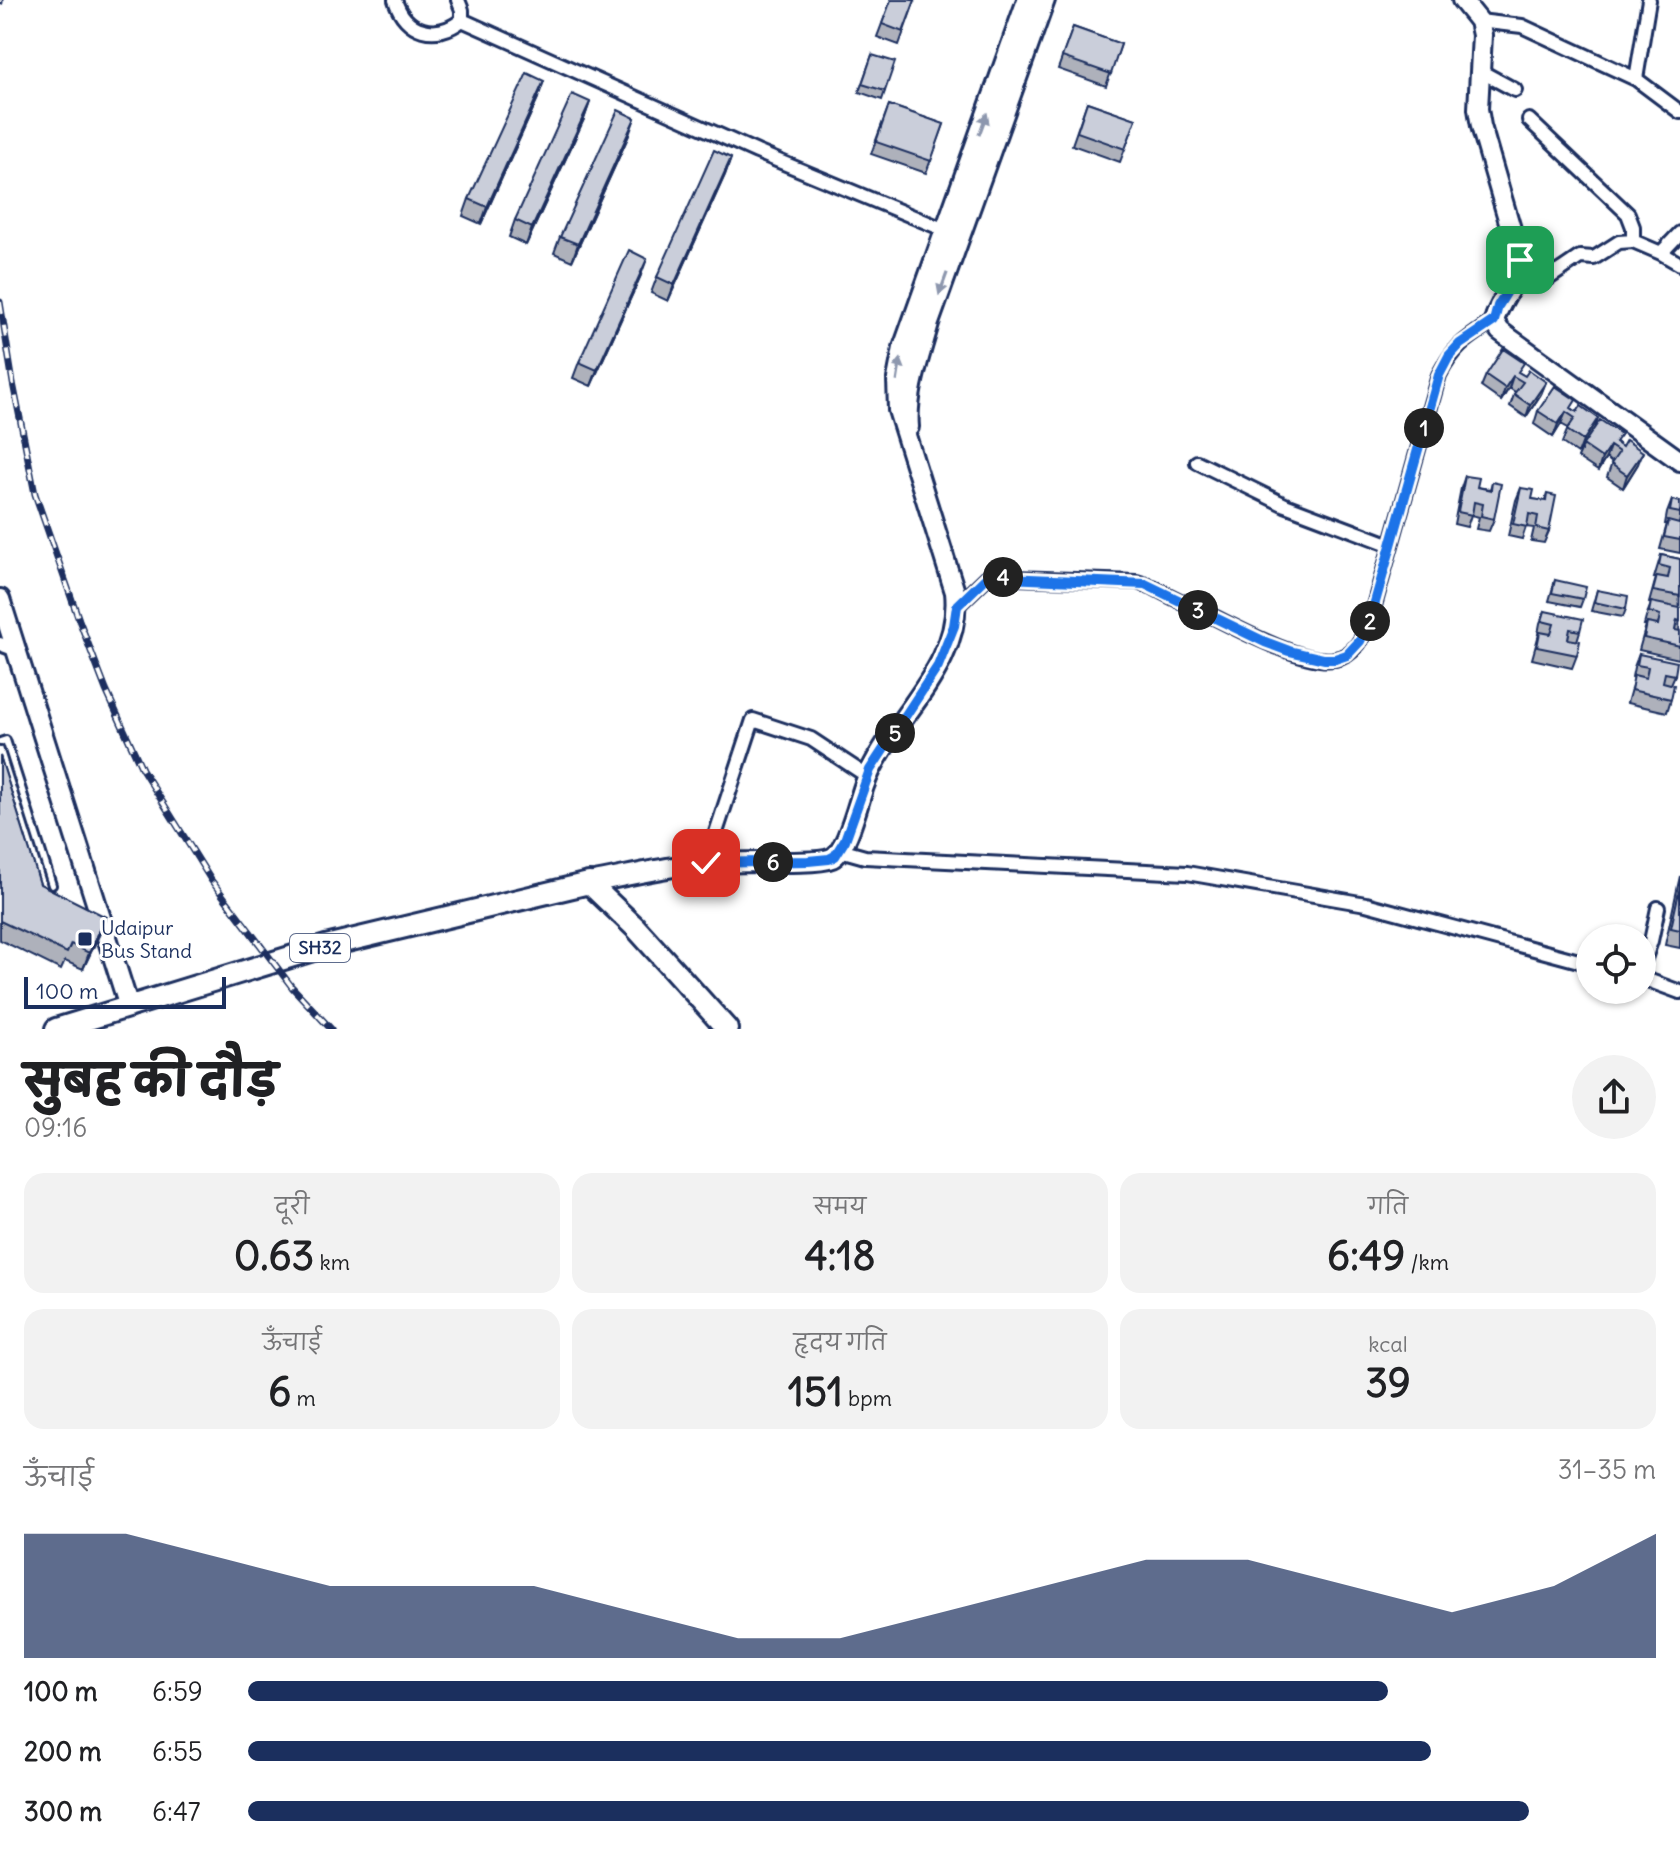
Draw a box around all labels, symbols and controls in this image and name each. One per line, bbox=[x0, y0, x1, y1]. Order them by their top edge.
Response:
one-way arrow bbox=[977, 112, 989, 136]
pin bbox=[1486, 226, 1554, 294]
icon: arrive bbox=[1498, 238, 1542, 282]
one-way arrow bbox=[937, 273, 949, 297]
one-way arrow bbox=[893, 357, 906, 382]
pin: 1 bbox=[1404, 408, 1444, 448]
text: 1 bbox=[1420, 414, 1428, 442]
pin: 4 bbox=[983, 557, 1023, 597]
text: 4 bbox=[997, 563, 1009, 591]
pin: 3 bbox=[1178, 590, 1218, 630]
text: 3 bbox=[1192, 596, 1204, 624]
pin: 2 bbox=[1350, 601, 1390, 641]
text: 2 bbox=[1364, 607, 1376, 635]
pin: 5 bbox=[875, 713, 915, 753]
text: 5 bbox=[889, 719, 901, 747]
pin bbox=[672, 829, 740, 897]
icon: check bbox=[684, 841, 728, 885]
pin: 6 bbox=[753, 842, 793, 882]
text: 6 bbox=[767, 848, 779, 876]
place label: Udaipur Bus Stand bbox=[101, 915, 192, 963]
map controls bbox=[1576, 924, 1656, 1004]
button: locate bbox=[1576, 924, 1656, 1004]
marker: Udaipur Bus Stand bbox=[76, 930, 94, 948]
road number: SH32 bbox=[290, 934, 350, 962]
scale bar bbox=[24, 973, 226, 1009]
text: 100 m bbox=[36, 977, 98, 1005]
text: सुबह की दौड़ bbox=[24, 1053, 278, 1108]
button: share bbox=[1572, 1055, 1656, 1139]
text: 09:16 bbox=[24, 1111, 87, 1144]
text: दूरी bbox=[275, 1192, 309, 1220]
text: समय bbox=[814, 1192, 866, 1220]
text: गति bbox=[1368, 1192, 1408, 1220]
text: 0.63 bbox=[234, 1231, 314, 1281]
text: 4:18 bbox=[804, 1231, 876, 1281]
text: 6:49 bbox=[1327, 1231, 1405, 1281]
text: km bbox=[314, 1248, 350, 1276]
text: /km bbox=[1405, 1248, 1449, 1276]
text: ऊँचाई bbox=[262, 1328, 322, 1356]
text: हृदय गति bbox=[793, 1328, 887, 1356]
text: kcal bbox=[1368, 1330, 1408, 1358]
text: 39 bbox=[1365, 1358, 1411, 1408]
text: 6 bbox=[268, 1367, 291, 1417]
text: 151 bbox=[788, 1367, 843, 1417]
text: m bbox=[291, 1384, 316, 1412]
text: bpm bbox=[843, 1384, 892, 1412]
text: 31–35 m bbox=[1558, 1453, 1656, 1486]
text: ऊँचाई bbox=[24, 1460, 94, 1493]
text: 100 m bbox=[24, 1675, 98, 1708]
text: 6:59 bbox=[152, 1675, 203, 1708]
text: 200 m bbox=[24, 1735, 101, 1768]
text: 6:55 bbox=[152, 1735, 203, 1768]
text: 300 m bbox=[24, 1795, 102, 1828]
text: 6:47 bbox=[152, 1795, 200, 1828]

